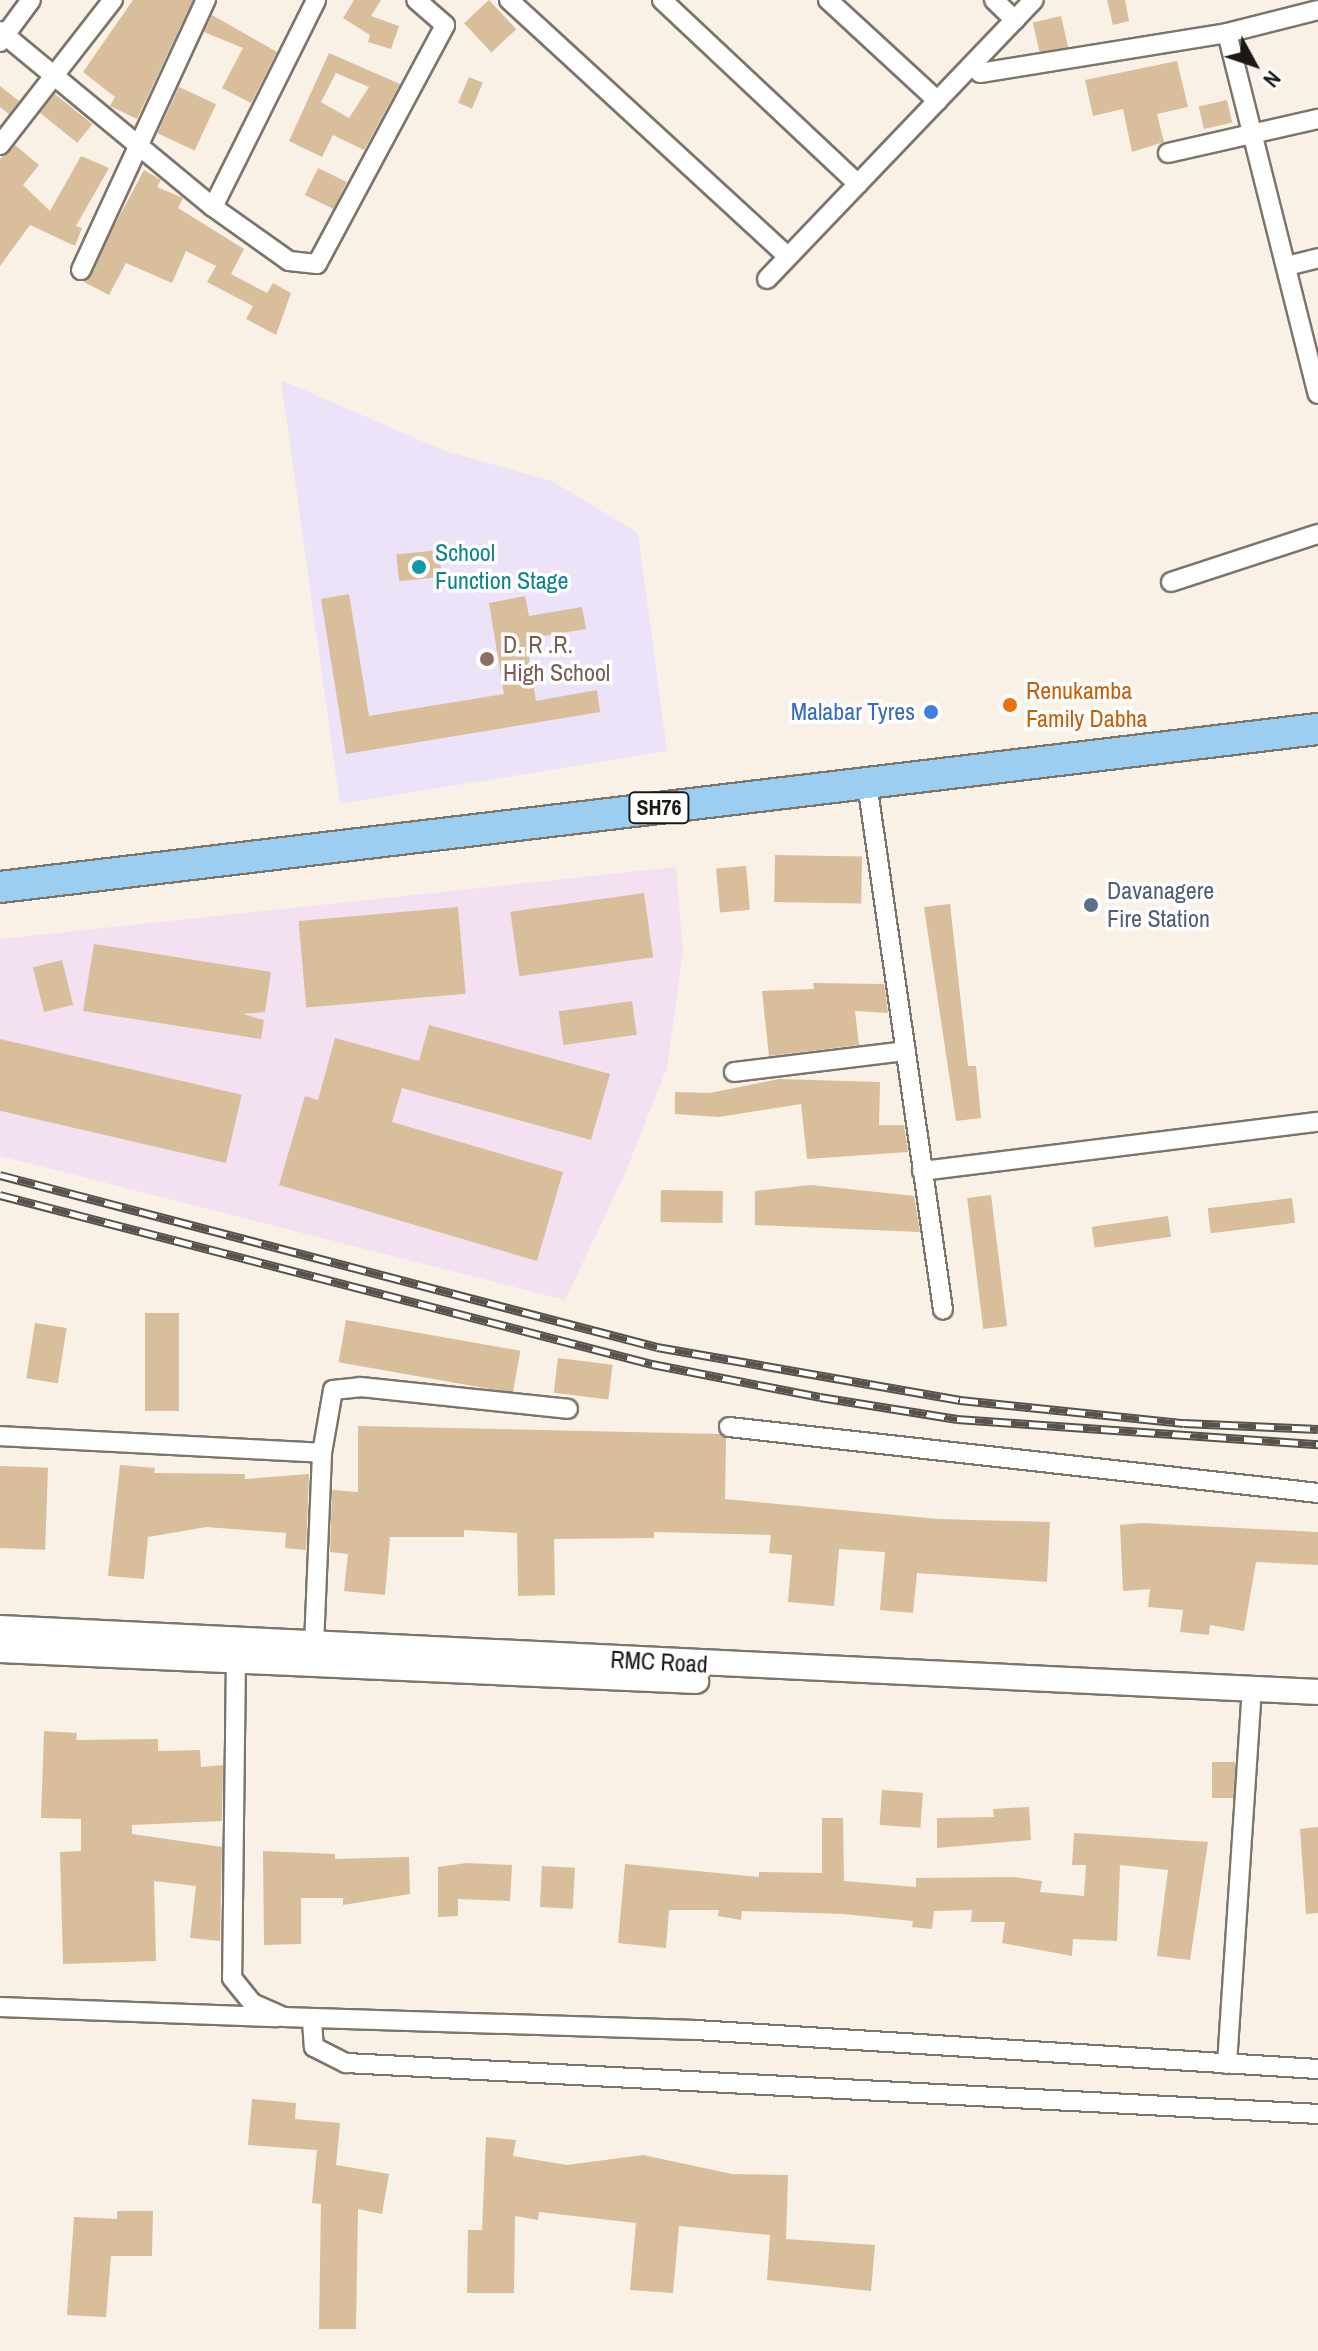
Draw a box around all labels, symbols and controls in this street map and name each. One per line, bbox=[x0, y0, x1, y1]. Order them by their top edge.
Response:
north arrow bbox=[1214, 24, 1294, 104]
text: N bbox=[1257, 65, 1288, 94]
place label: School Function Stage bbox=[435, 539, 568, 595]
marker: School Function Stage bbox=[410, 558, 428, 576]
place label: D. R .R. High School bbox=[503, 631, 610, 687]
marker: D. R .R. High School bbox=[478, 650, 496, 668]
place label: Renukamba Family Dabha bbox=[1026, 677, 1148, 733]
marker: Renukamba Family Dabha bbox=[1001, 696, 1019, 714]
place label: Malabar Tyres bbox=[790, 698, 915, 726]
marker: Malabar Tyres bbox=[922, 703, 940, 721]
road number: SH76 bbox=[627, 790, 691, 826]
place label: Davanagere Fire Station bbox=[1107, 877, 1214, 933]
marker: Davanagere Fire Station bbox=[1082, 896, 1100, 914]
street label: RMC Road bbox=[610, 1645, 708, 1679]

